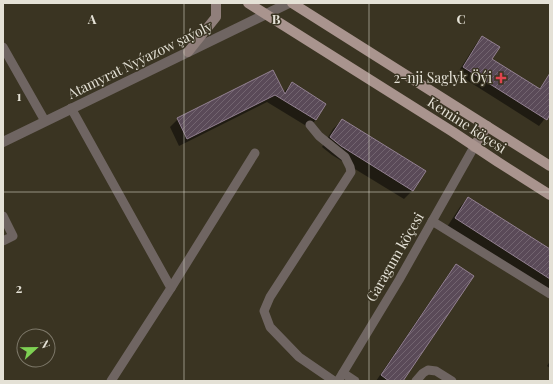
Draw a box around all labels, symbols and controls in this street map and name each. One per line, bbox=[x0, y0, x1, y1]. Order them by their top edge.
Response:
text: B bbox=[272, 10, 281, 27]
text: C bbox=[456, 10, 466, 27]
street label: Atamyrat Nyýazow şaýoly bbox=[65, 17, 215, 103]
place label: 2-nji Saglyk Öýi bbox=[393, 68, 492, 87]
marker: 2-nji Saglyk Öýi bbox=[495, 72, 507, 84]
text: 1 bbox=[17, 87, 22, 104]
street label: Kemine köçesi bbox=[424, 92, 510, 157]
street label: Garagum köçesi bbox=[361, 209, 428, 305]
text: 2 bbox=[16, 279, 23, 296]
north arrow bbox=[16, 328, 56, 368]
text: N bbox=[37, 338, 54, 351]

